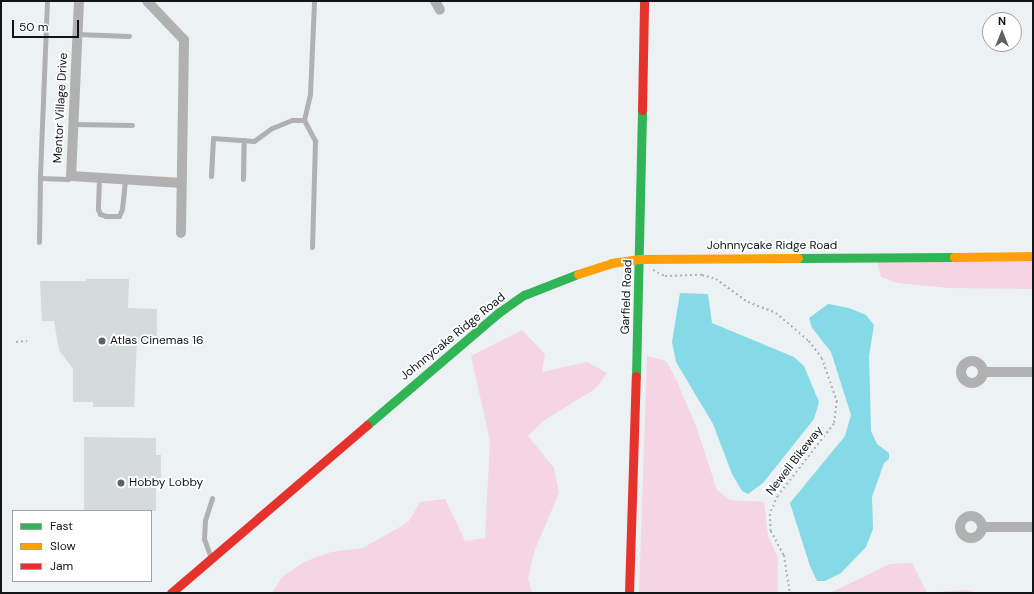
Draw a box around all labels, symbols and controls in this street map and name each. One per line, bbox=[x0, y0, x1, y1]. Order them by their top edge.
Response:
scale bar bbox=[14, 12, 81, 38]
north arrow bbox=[982, 12, 1022, 52]
text: N bbox=[998, 14, 1006, 28]
text: 50 m bbox=[19, 19, 48, 35]
street label: Mentor Village Drive bbox=[51, 52, 71, 164]
street label: Johnnycake Ridge Road bbox=[707, 239, 837, 253]
street label: Garfield Road bbox=[618, 259, 636, 335]
street label: Johnnycake Ridge Road bbox=[398, 290, 508, 384]
place label: Atlas Cinemas 16 bbox=[110, 334, 203, 348]
marker: Atlas Cinemas 16 bbox=[97, 336, 107, 346]
street label: Newell Bikeway bbox=[764, 424, 826, 498]
place label: Hobby Lobby bbox=[129, 476, 203, 490]
marker: Hobby Lobby bbox=[116, 478, 126, 488]
legend bbox=[12, 510, 152, 582]
text: Fast bbox=[50, 518, 73, 534]
text: Slow bbox=[50, 538, 76, 554]
text: Jam bbox=[50, 558, 73, 574]

